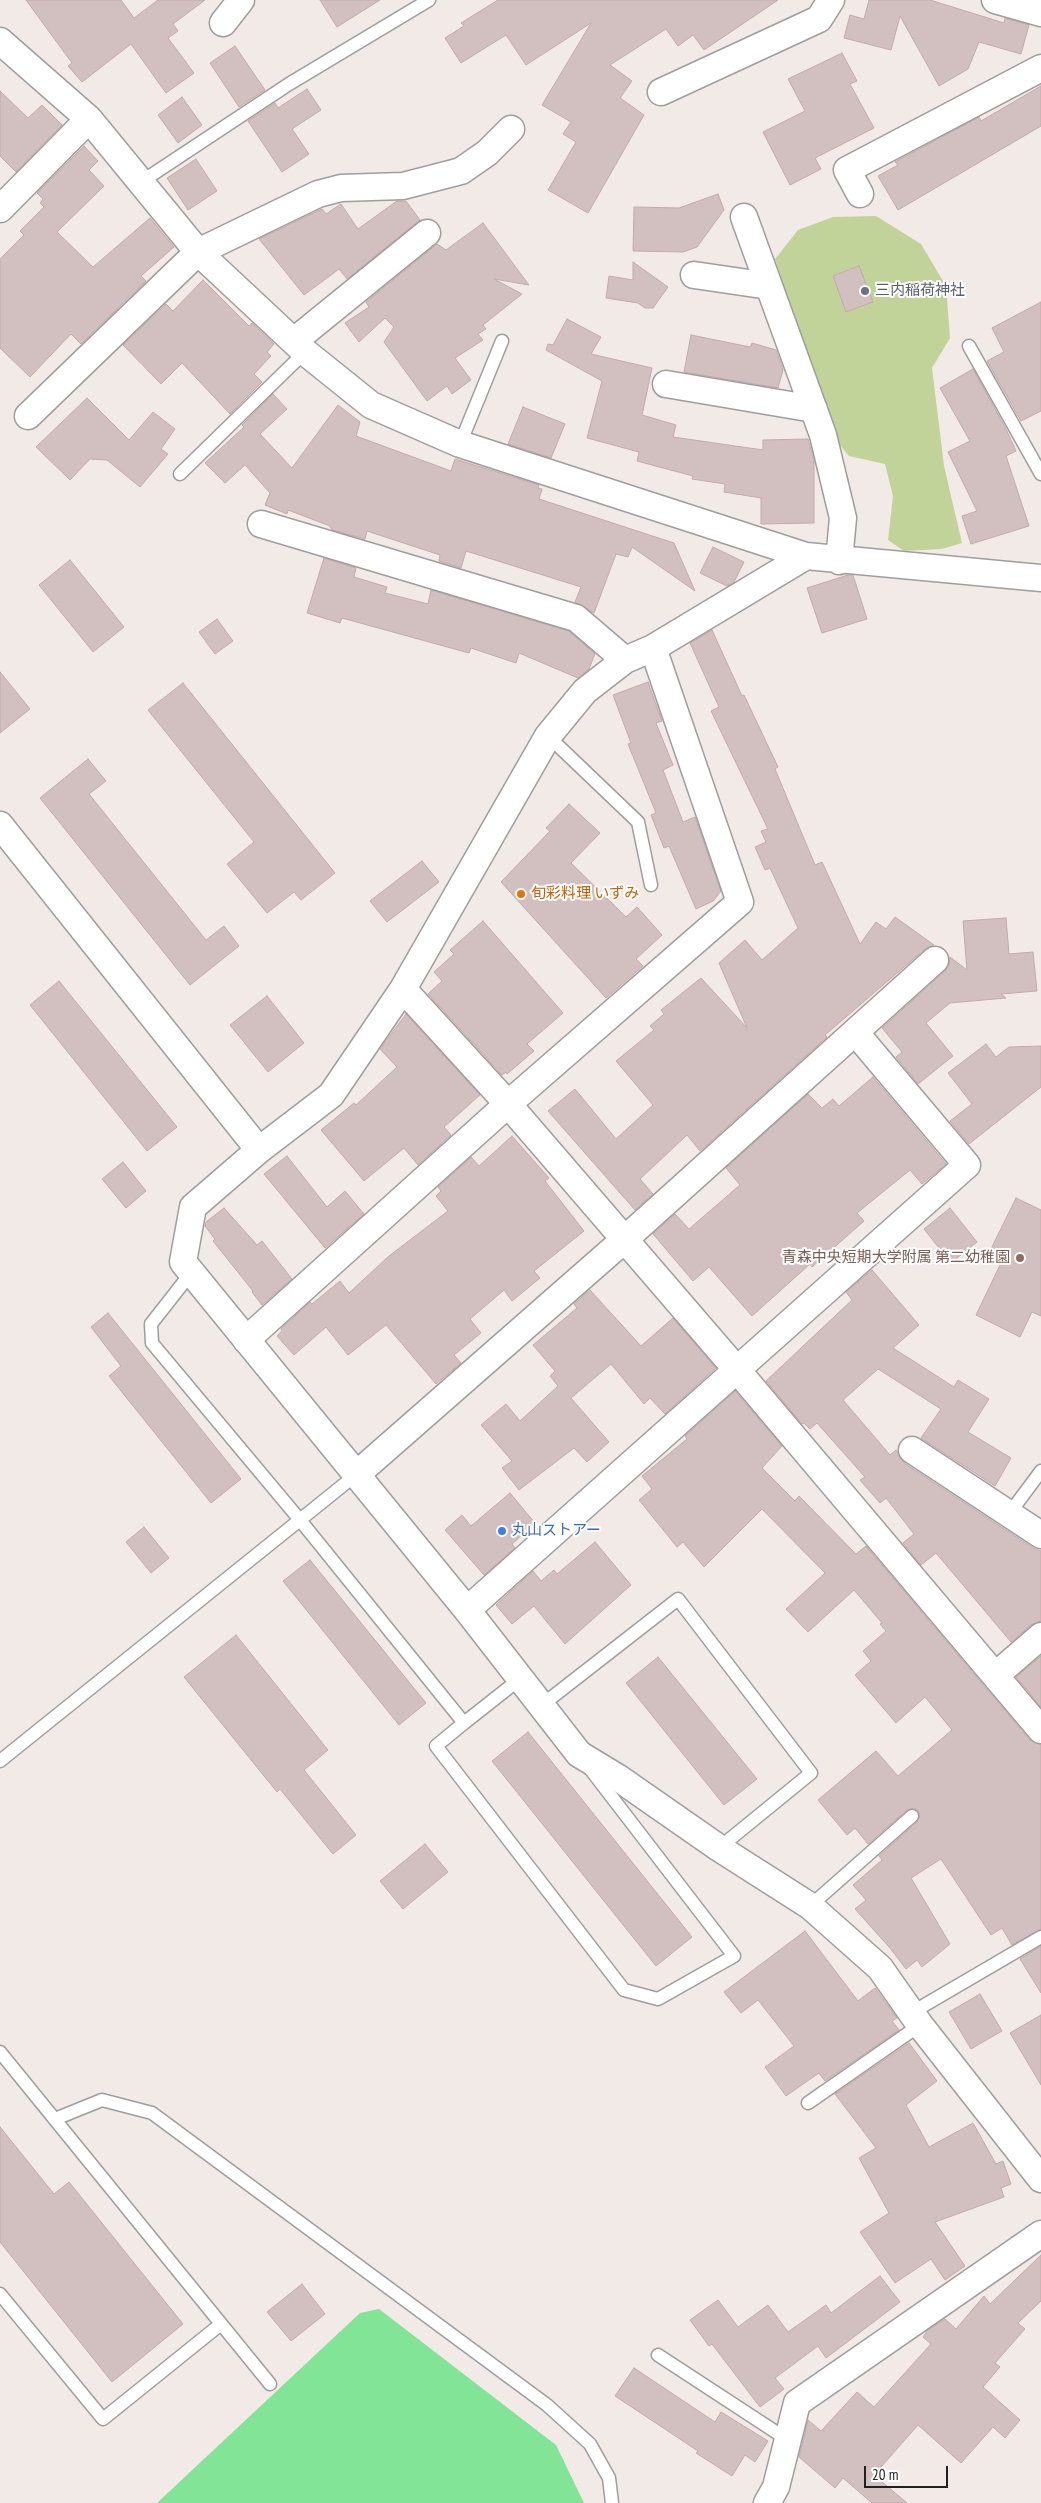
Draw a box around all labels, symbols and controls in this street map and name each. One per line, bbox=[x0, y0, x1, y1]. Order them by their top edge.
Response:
place label: 三内稲荷神社 bbox=[875, 282, 965, 300]
marker: 三内稲荷神社 bbox=[859, 285, 871, 297]
place label: 旬彩料理 いずみ bbox=[531, 885, 639, 903]
marker: 旬彩料理 いずみ bbox=[515, 888, 527, 900]
place label: 青森中央短期大学附属 第二幼稚園 bbox=[782, 1249, 1010, 1267]
marker: 青森中央短期大学附属 第二幼稚園 bbox=[1014, 1252, 1026, 1264]
place label: 丸山ストアー bbox=[512, 1522, 601, 1540]
marker: 丸山ストアー bbox=[496, 1525, 508, 1537]
scale bar bbox=[866, 2456, 950, 2488]
text: 20 m bbox=[872, 2465, 898, 2484]

